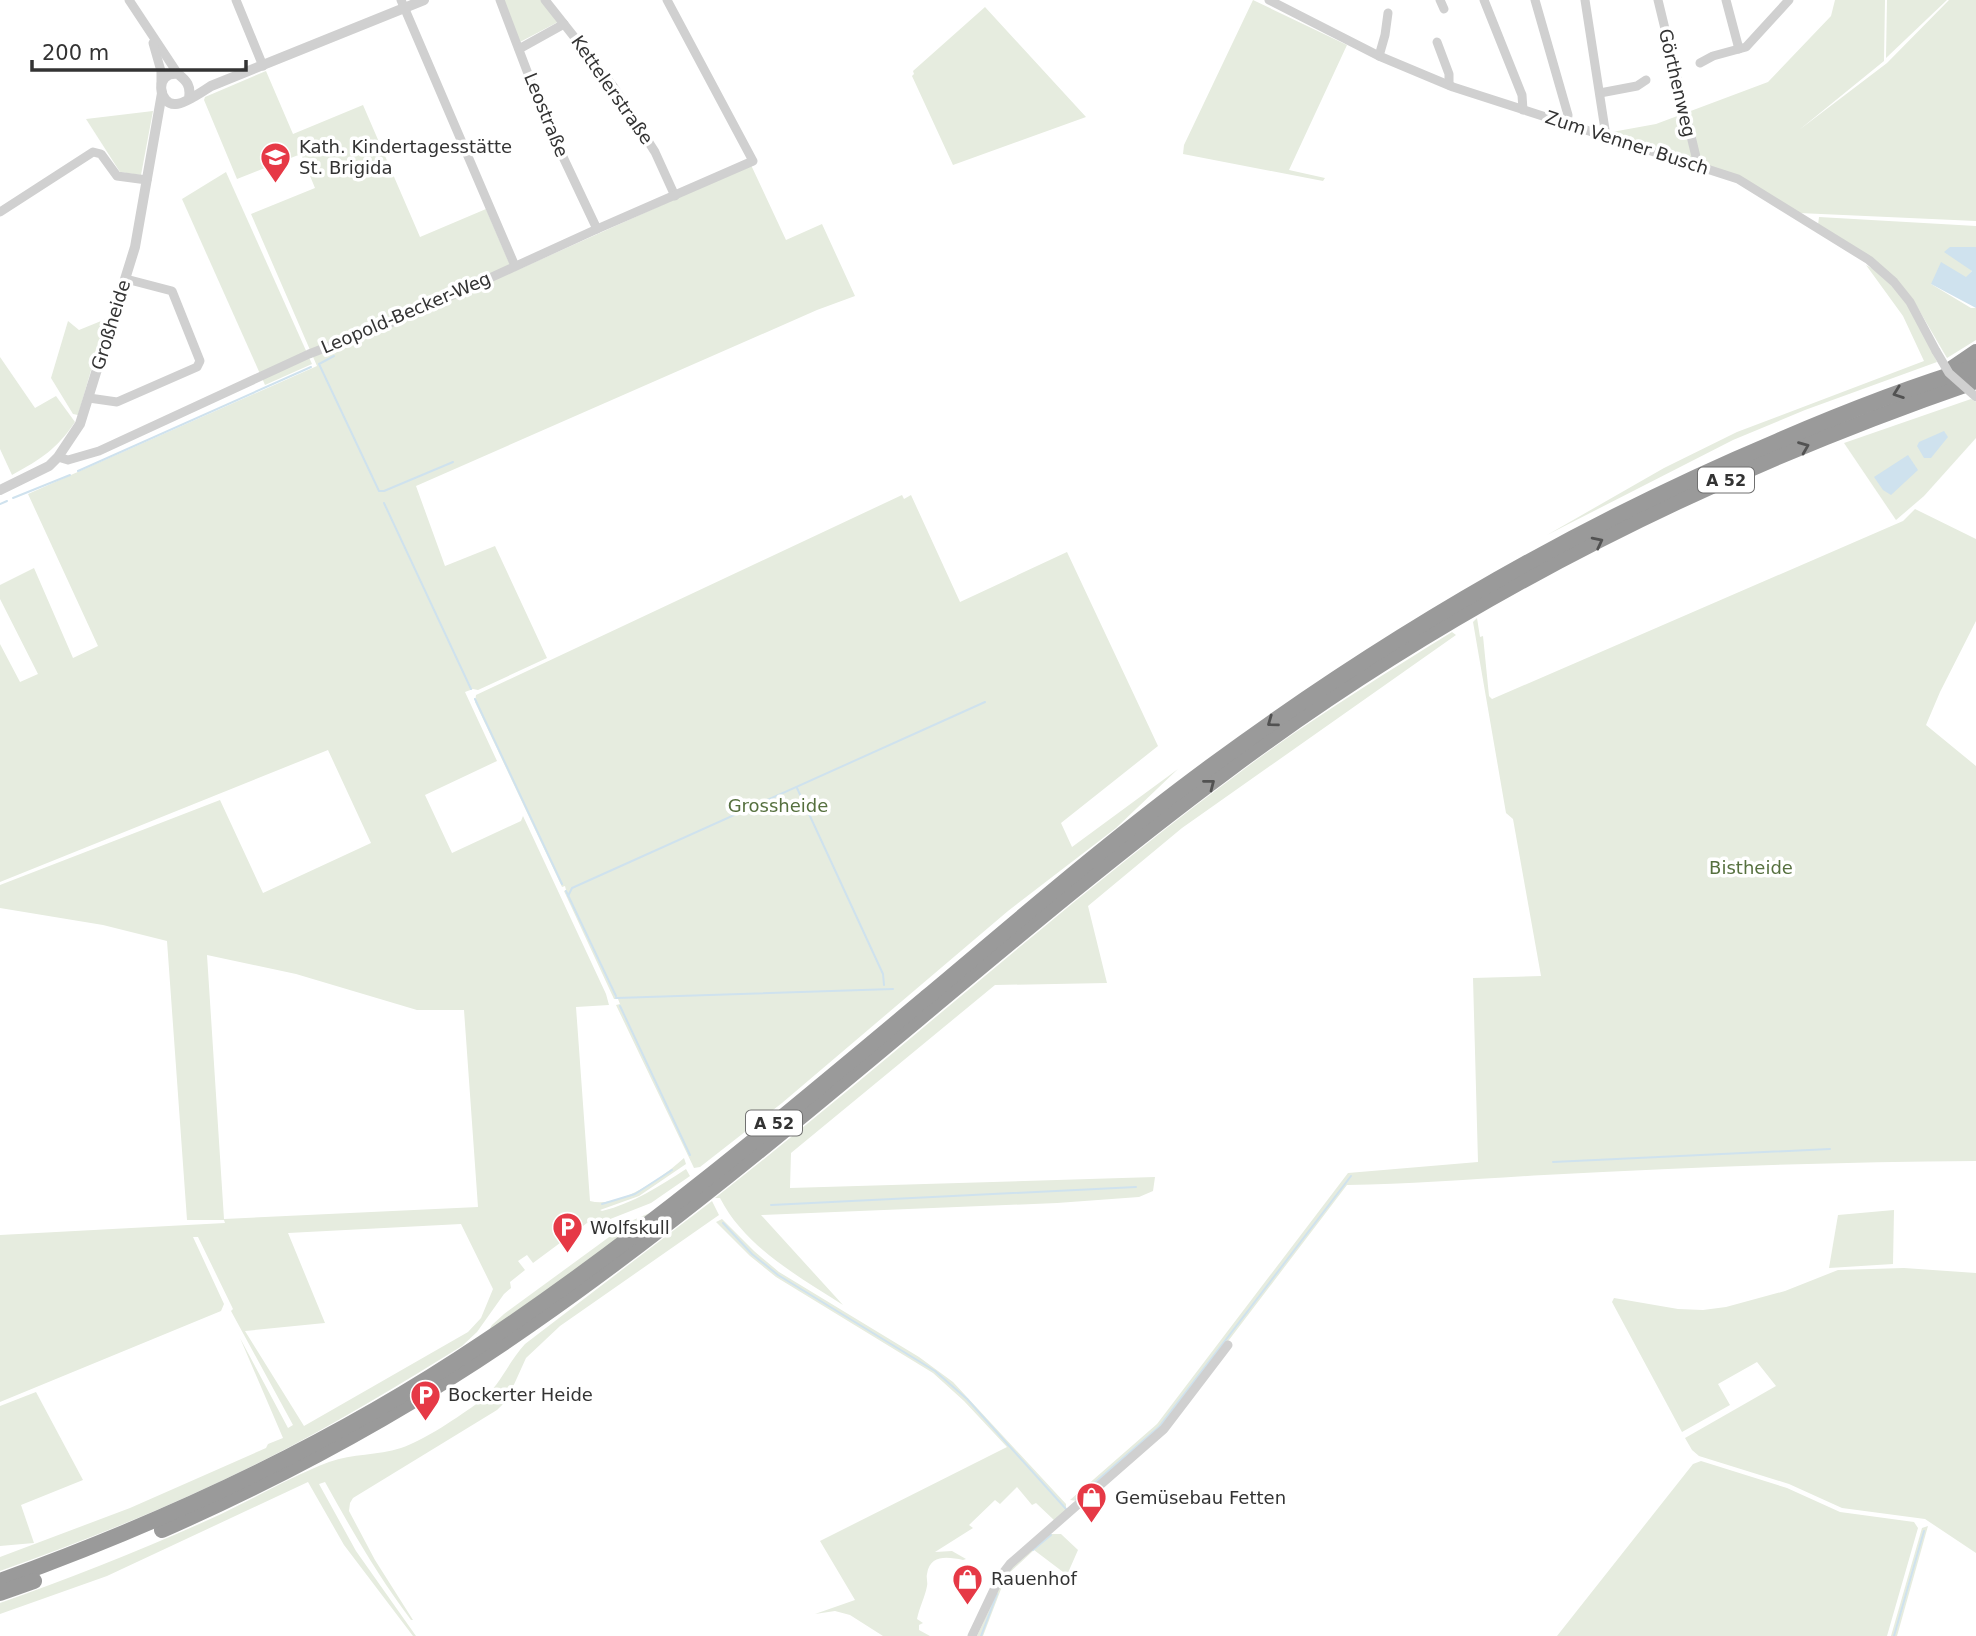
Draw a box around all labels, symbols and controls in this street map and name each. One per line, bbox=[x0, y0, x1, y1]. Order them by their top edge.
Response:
street label: Görthenweg bbox=[1655, 27, 1700, 139]
scale bar bbox=[32, 28, 245, 72]
street label: Kettelerstraße bbox=[567, 31, 658, 148]
text: 200 m bbox=[42, 41, 109, 65]
street label: Leostraße bbox=[520, 70, 573, 160]
street label: Zum Venner Busch bbox=[1543, 106, 1711, 179]
place label: Kath. Kindertagesstätte St. Brigida bbox=[299, 136, 512, 178]
school or university icon: Kath. Kindertagesstätte St. Brigida bbox=[259, 140, 293, 184]
street label: Leopold-Becker-Weg bbox=[318, 267, 494, 358]
street label: Großheide bbox=[87, 277, 134, 373]
one-way arrow bbox=[1893, 385, 1905, 399]
one-way arrow bbox=[1797, 441, 1809, 455]
road number: A 52 bbox=[1698, 467, 1754, 492]
one-way arrow bbox=[1591, 536, 1603, 550]
one-way arrow bbox=[1267, 713, 1280, 726]
one-way arrow bbox=[1202, 779, 1214, 792]
park label: Grossheide bbox=[728, 795, 828, 816]
park label: Bistheide bbox=[1709, 857, 1793, 878]
road number: A 52 bbox=[746, 1110, 802, 1135]
parking icon: Wolfskull bbox=[550, 1211, 584, 1255]
place label: Wolfskull bbox=[590, 1217, 670, 1238]
parking icon: Bockerter Heide bbox=[408, 1378, 442, 1422]
place label: Bockerter Heide bbox=[448, 1384, 593, 1405]
shop icon: Gemüsebau Fetten bbox=[1075, 1481, 1109, 1525]
place label: Gemüsebau Fetten bbox=[1115, 1487, 1286, 1508]
shop icon: Rauenhof bbox=[951, 1562, 985, 1606]
place label: Rauenhof bbox=[991, 1568, 1077, 1589]

